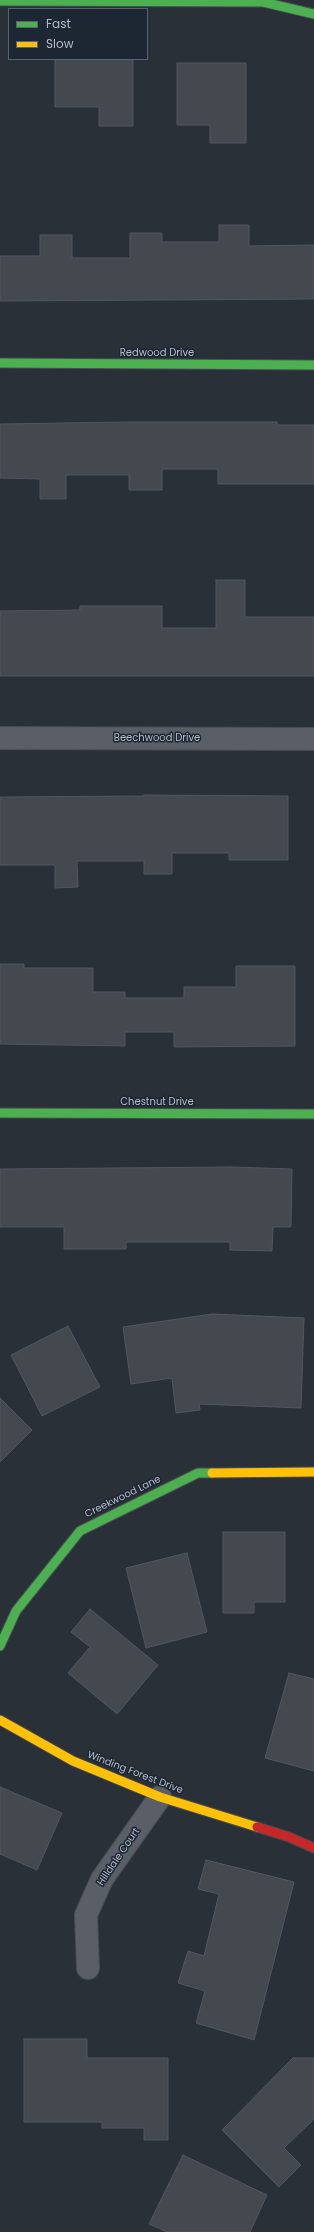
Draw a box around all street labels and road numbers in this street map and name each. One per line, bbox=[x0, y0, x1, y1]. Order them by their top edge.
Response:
street label: Redwood Drive bbox=[120, 347, 194, 359]
street label: Beechwood Drive bbox=[114, 732, 200, 744]
street label: Chestnut Drive bbox=[120, 1096, 194, 1108]
street label: Creekwood Lane bbox=[83, 1473, 163, 1521]
street label: Winding Forest Drive bbox=[85, 1749, 185, 1797]
street label: Hilldale Court bbox=[95, 1826, 143, 1888]

